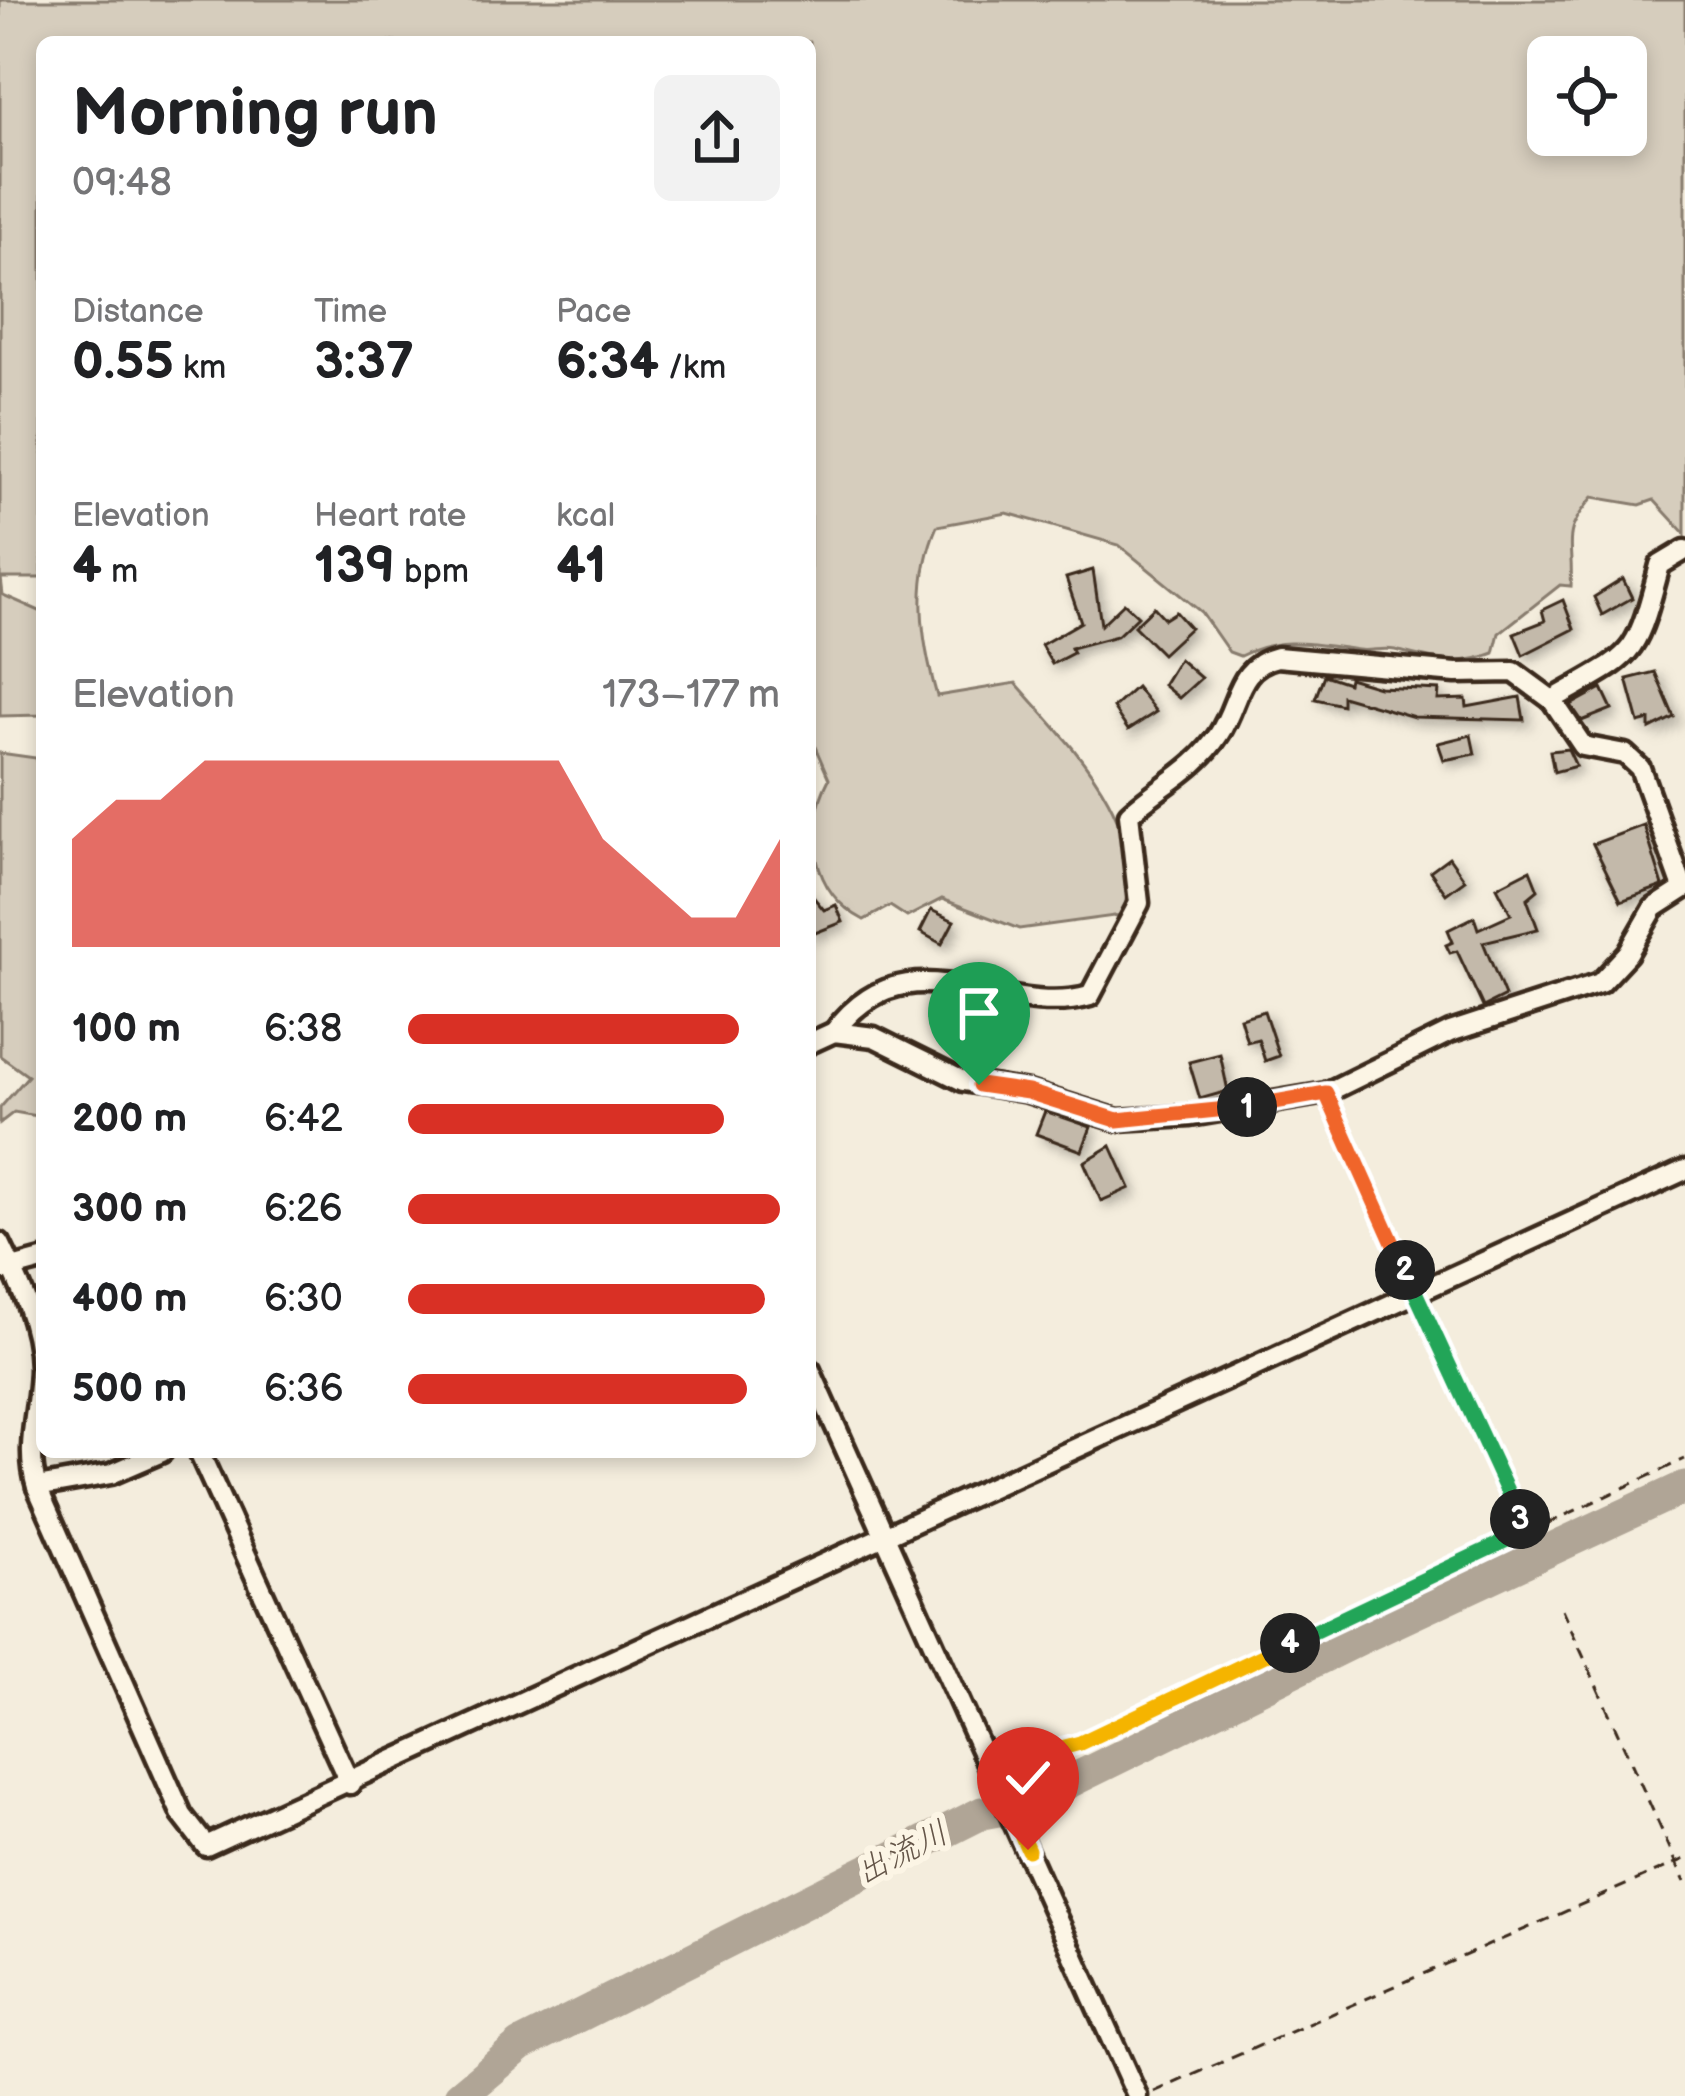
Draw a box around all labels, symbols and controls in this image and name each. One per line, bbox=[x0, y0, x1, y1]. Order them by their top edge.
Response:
map controls bbox=[1527, 36, 1647, 156]
button: locate bbox=[1527, 36, 1647, 156]
text: Morning run bbox=[72, 75, 438, 154]
button: share bbox=[654, 75, 780, 201]
text: 09:48 bbox=[72, 160, 172, 207]
text: Distance bbox=[72, 292, 204, 332]
text: Time bbox=[314, 292, 387, 332]
text: Pace bbox=[556, 292, 631, 332]
text: 0.55 bbox=[72, 332, 174, 393]
text: 3:37 bbox=[314, 332, 414, 393]
text: 6:34 bbox=[556, 332, 659, 393]
text: km bbox=[174, 348, 226, 388]
text: /km bbox=[659, 348, 726, 388]
text: Elevation bbox=[72, 496, 210, 536]
text: Heart rate bbox=[314, 496, 466, 536]
text: kcal bbox=[556, 496, 615, 536]
text: 4 bbox=[72, 536, 102, 597]
text: 139 bbox=[314, 536, 395, 597]
text: 41 bbox=[556, 536, 607, 597]
text: m bbox=[102, 552, 138, 592]
text: bpm bbox=[395, 552, 469, 592]
text: Elevation bbox=[72, 672, 235, 719]
text: 173–177 m bbox=[602, 672, 780, 719]
pin bbox=[928, 962, 1030, 1085]
icon: arrive bbox=[946, 980, 1012, 1046]
text: 100 m bbox=[72, 1006, 181, 1053]
text: 6:38 bbox=[264, 1006, 342, 1053]
pin: 1 bbox=[1217, 1077, 1277, 1137]
text: 1 bbox=[1240, 1087, 1254, 1127]
text: 200 m bbox=[72, 1096, 187, 1143]
text: 6:42 bbox=[264, 1096, 343, 1143]
text: 300 m bbox=[72, 1186, 187, 1233]
text: 6:26 bbox=[264, 1186, 343, 1233]
pin: 2 bbox=[1375, 1240, 1435, 1300]
text: 2 bbox=[1395, 1250, 1415, 1290]
text: 400 m bbox=[72, 1276, 187, 1323]
text: 6:30 bbox=[264, 1276, 343, 1323]
text: 500 m bbox=[72, 1366, 187, 1413]
text: 6:36 bbox=[264, 1366, 344, 1413]
pin: 3 bbox=[1490, 1489, 1550, 1549]
text: 3 bbox=[1510, 1499, 1530, 1539]
pin: 4 bbox=[1260, 1613, 1320, 1673]
text: 4 bbox=[1280, 1623, 1300, 1663]
pin bbox=[977, 1727, 1079, 1850]
icon: check bbox=[995, 1745, 1061, 1811]
water label: 出流川 bbox=[849, 1813, 955, 1893]

